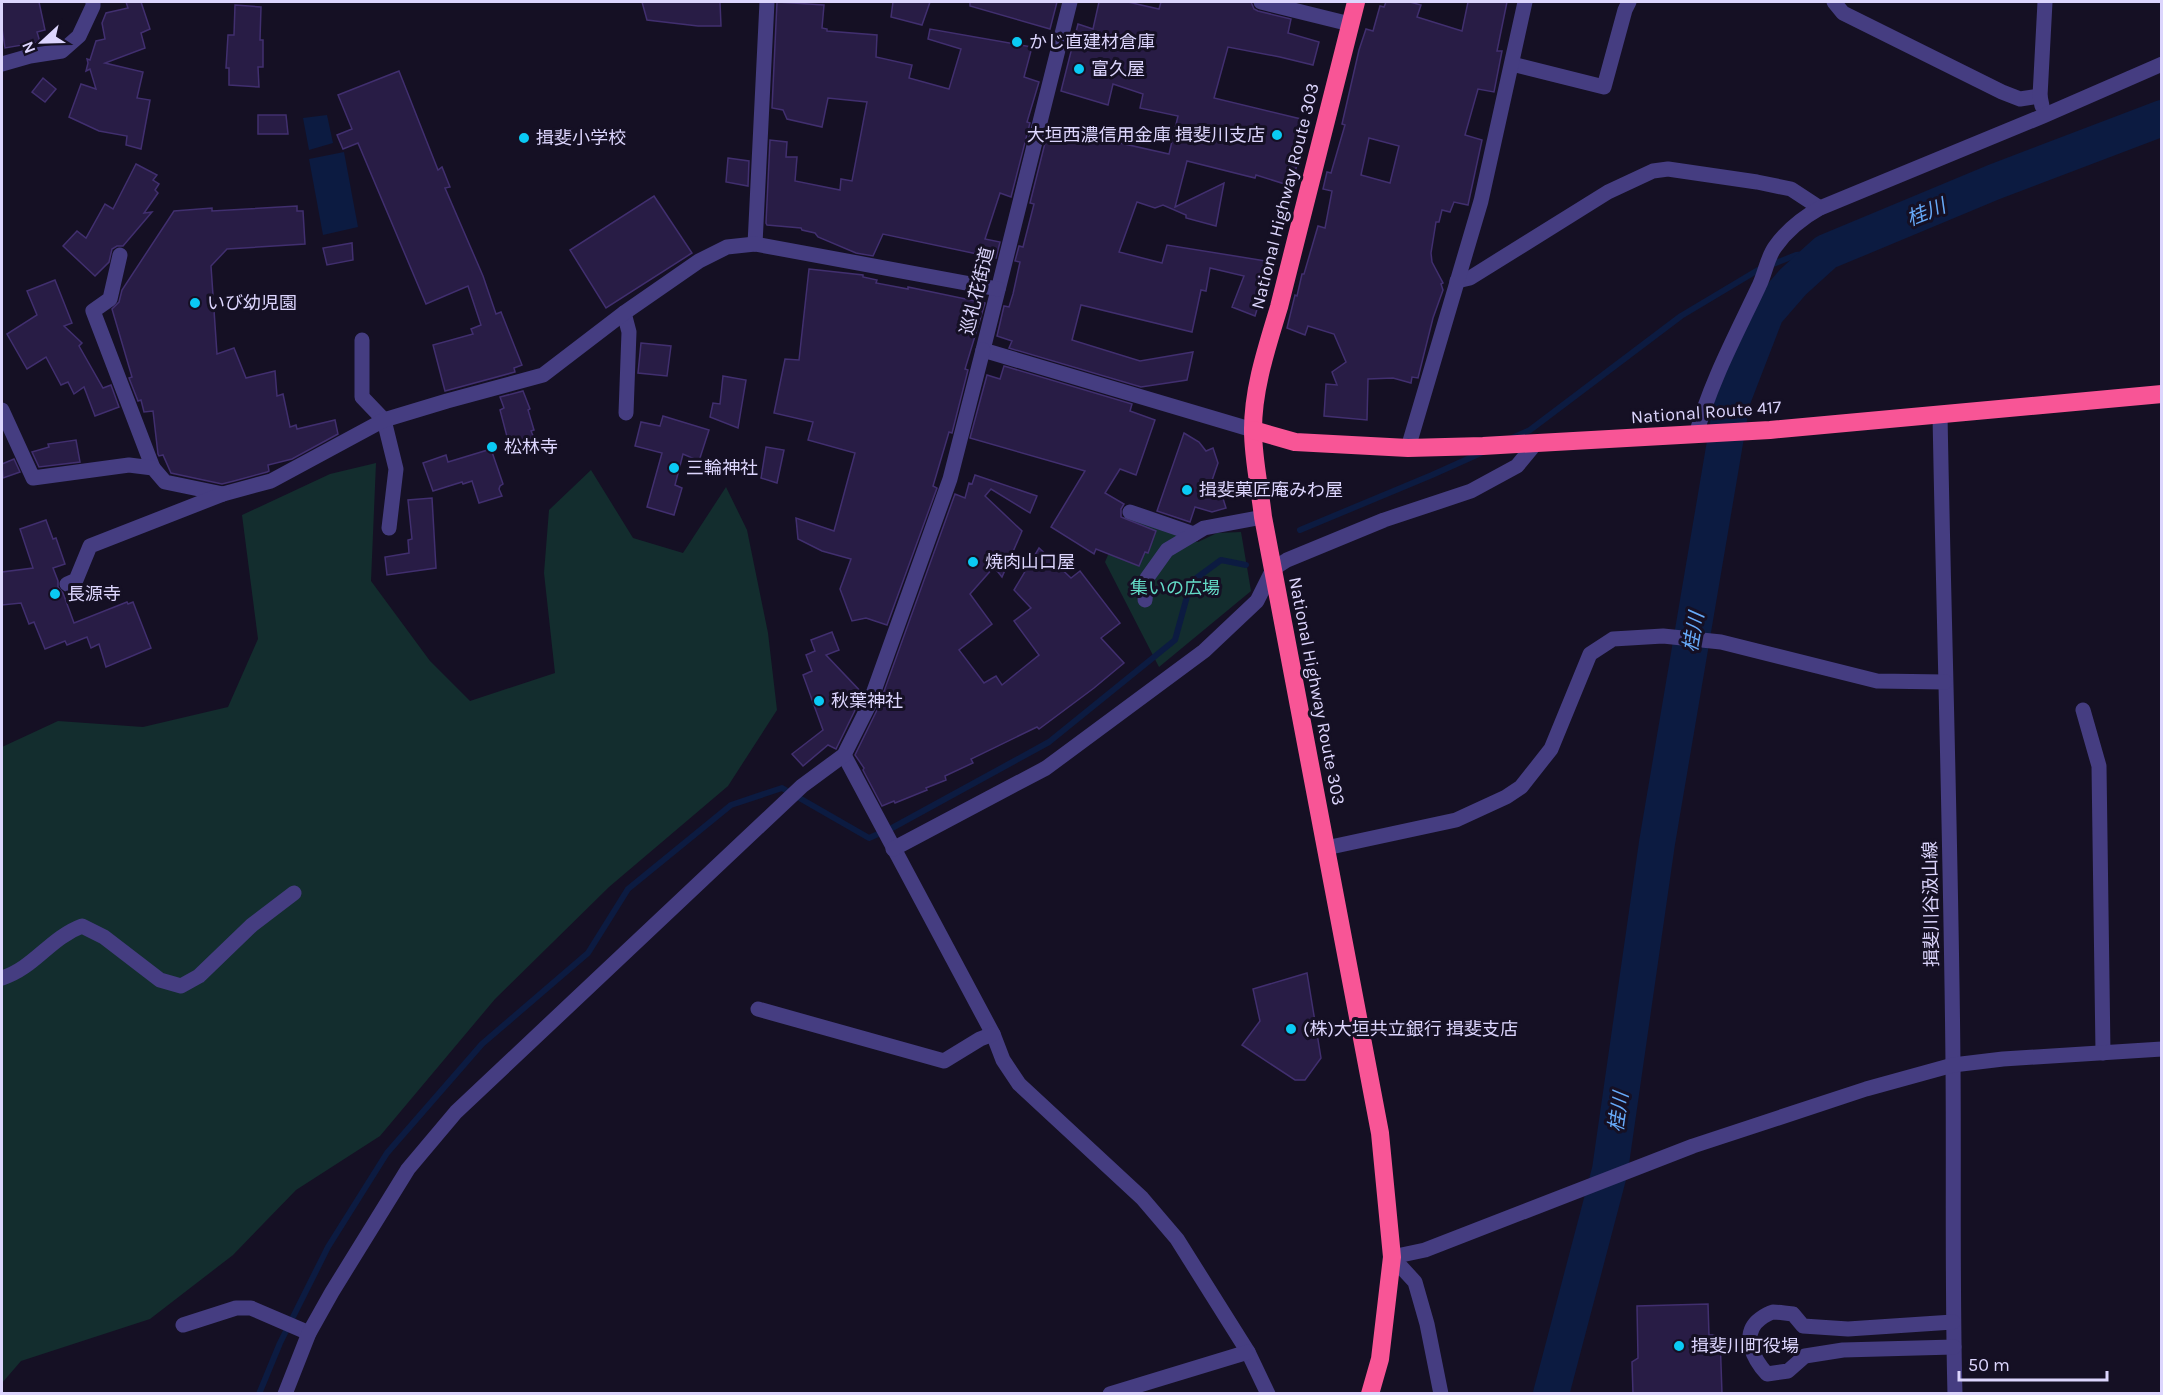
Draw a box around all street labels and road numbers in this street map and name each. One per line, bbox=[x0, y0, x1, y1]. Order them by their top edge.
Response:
street label: National Highway Route 303 bbox=[1246, 81, 1324, 311]
street label: 巡礼花街道 bbox=[955, 245, 999, 337]
street label: National Route 417 bbox=[1630, 396, 1783, 428]
street label: National Highway Route 303 bbox=[1284, 575, 1350, 807]
street label: 揖斐川谷汲山線 bbox=[1919, 841, 1943, 967]

